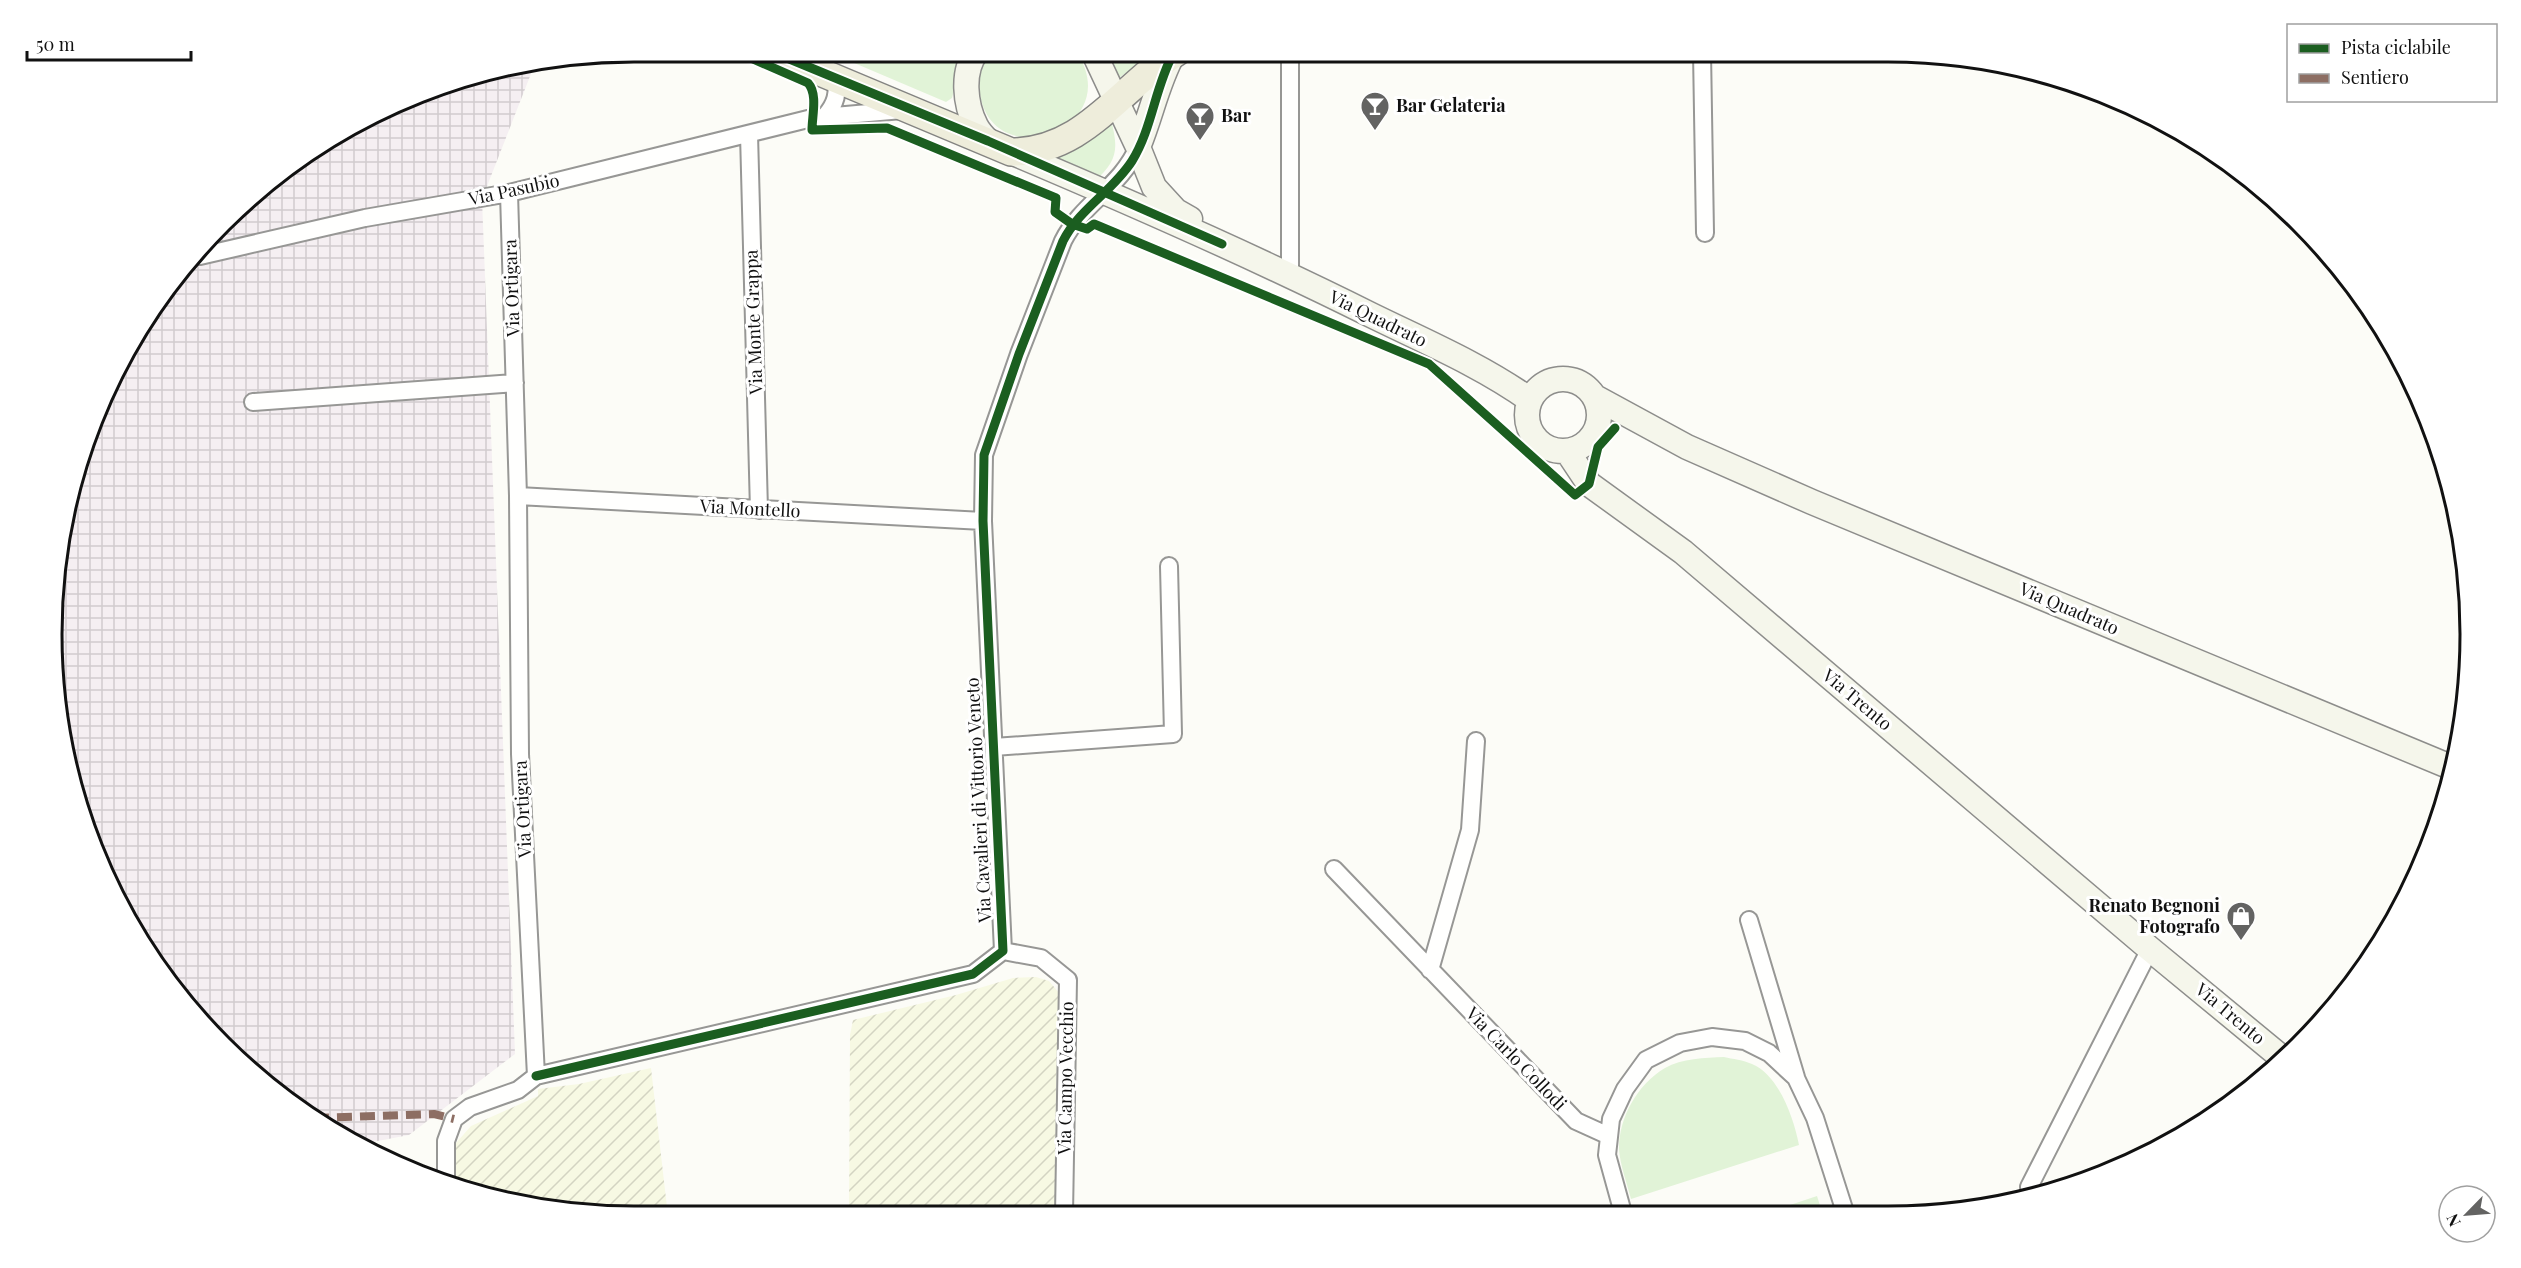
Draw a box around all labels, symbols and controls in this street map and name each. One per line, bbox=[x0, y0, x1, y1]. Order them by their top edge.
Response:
scale bar bbox=[27, 24, 190, 62]
legend bbox=[2287, 24, 2497, 102]
text: 50 m bbox=[36, 32, 75, 56]
text: Pista ciclabile bbox=[2341, 35, 2451, 59]
text: Sentiero bbox=[2341, 65, 2409, 89]
bar icon: Bar Gelateria bbox=[1359, 90, 1391, 132]
place label: Bar Gelateria bbox=[1396, 93, 1506, 117]
bar icon: Bar bbox=[1184, 100, 1216, 142]
place label: Bar bbox=[1221, 103, 1251, 127]
street label: Via Pasubio bbox=[465, 168, 562, 211]
street label: Via Ortigara bbox=[497, 239, 525, 338]
street label: Via Monte Grappa bbox=[738, 249, 768, 396]
street label: Via Quadrato bbox=[1325, 284, 1431, 352]
street label: Via Montello bbox=[698, 493, 801, 523]
street label: Via Quadrato bbox=[2015, 576, 2123, 640]
street label: Via Trento bbox=[1817, 662, 1898, 735]
street label: Via Cavalieri di Vittorio Veneto bbox=[960, 677, 996, 924]
street label: Via Ortigara bbox=[507, 760, 537, 859]
place label: Renato Begnoni Fotografo bbox=[2089, 893, 2220, 938]
shop icon: Renato Begnoni Fotografo bbox=[2225, 900, 2257, 942]
street label: Via Trento bbox=[2190, 976, 2271, 1049]
street label: Via Campo Vecchio bbox=[1052, 1001, 1078, 1156]
street label: Via Carlo Collodi bbox=[1460, 1001, 1572, 1115]
north arrow bbox=[2437, 1184, 2497, 1244]
text: N bbox=[2441, 1210, 2465, 1230]

